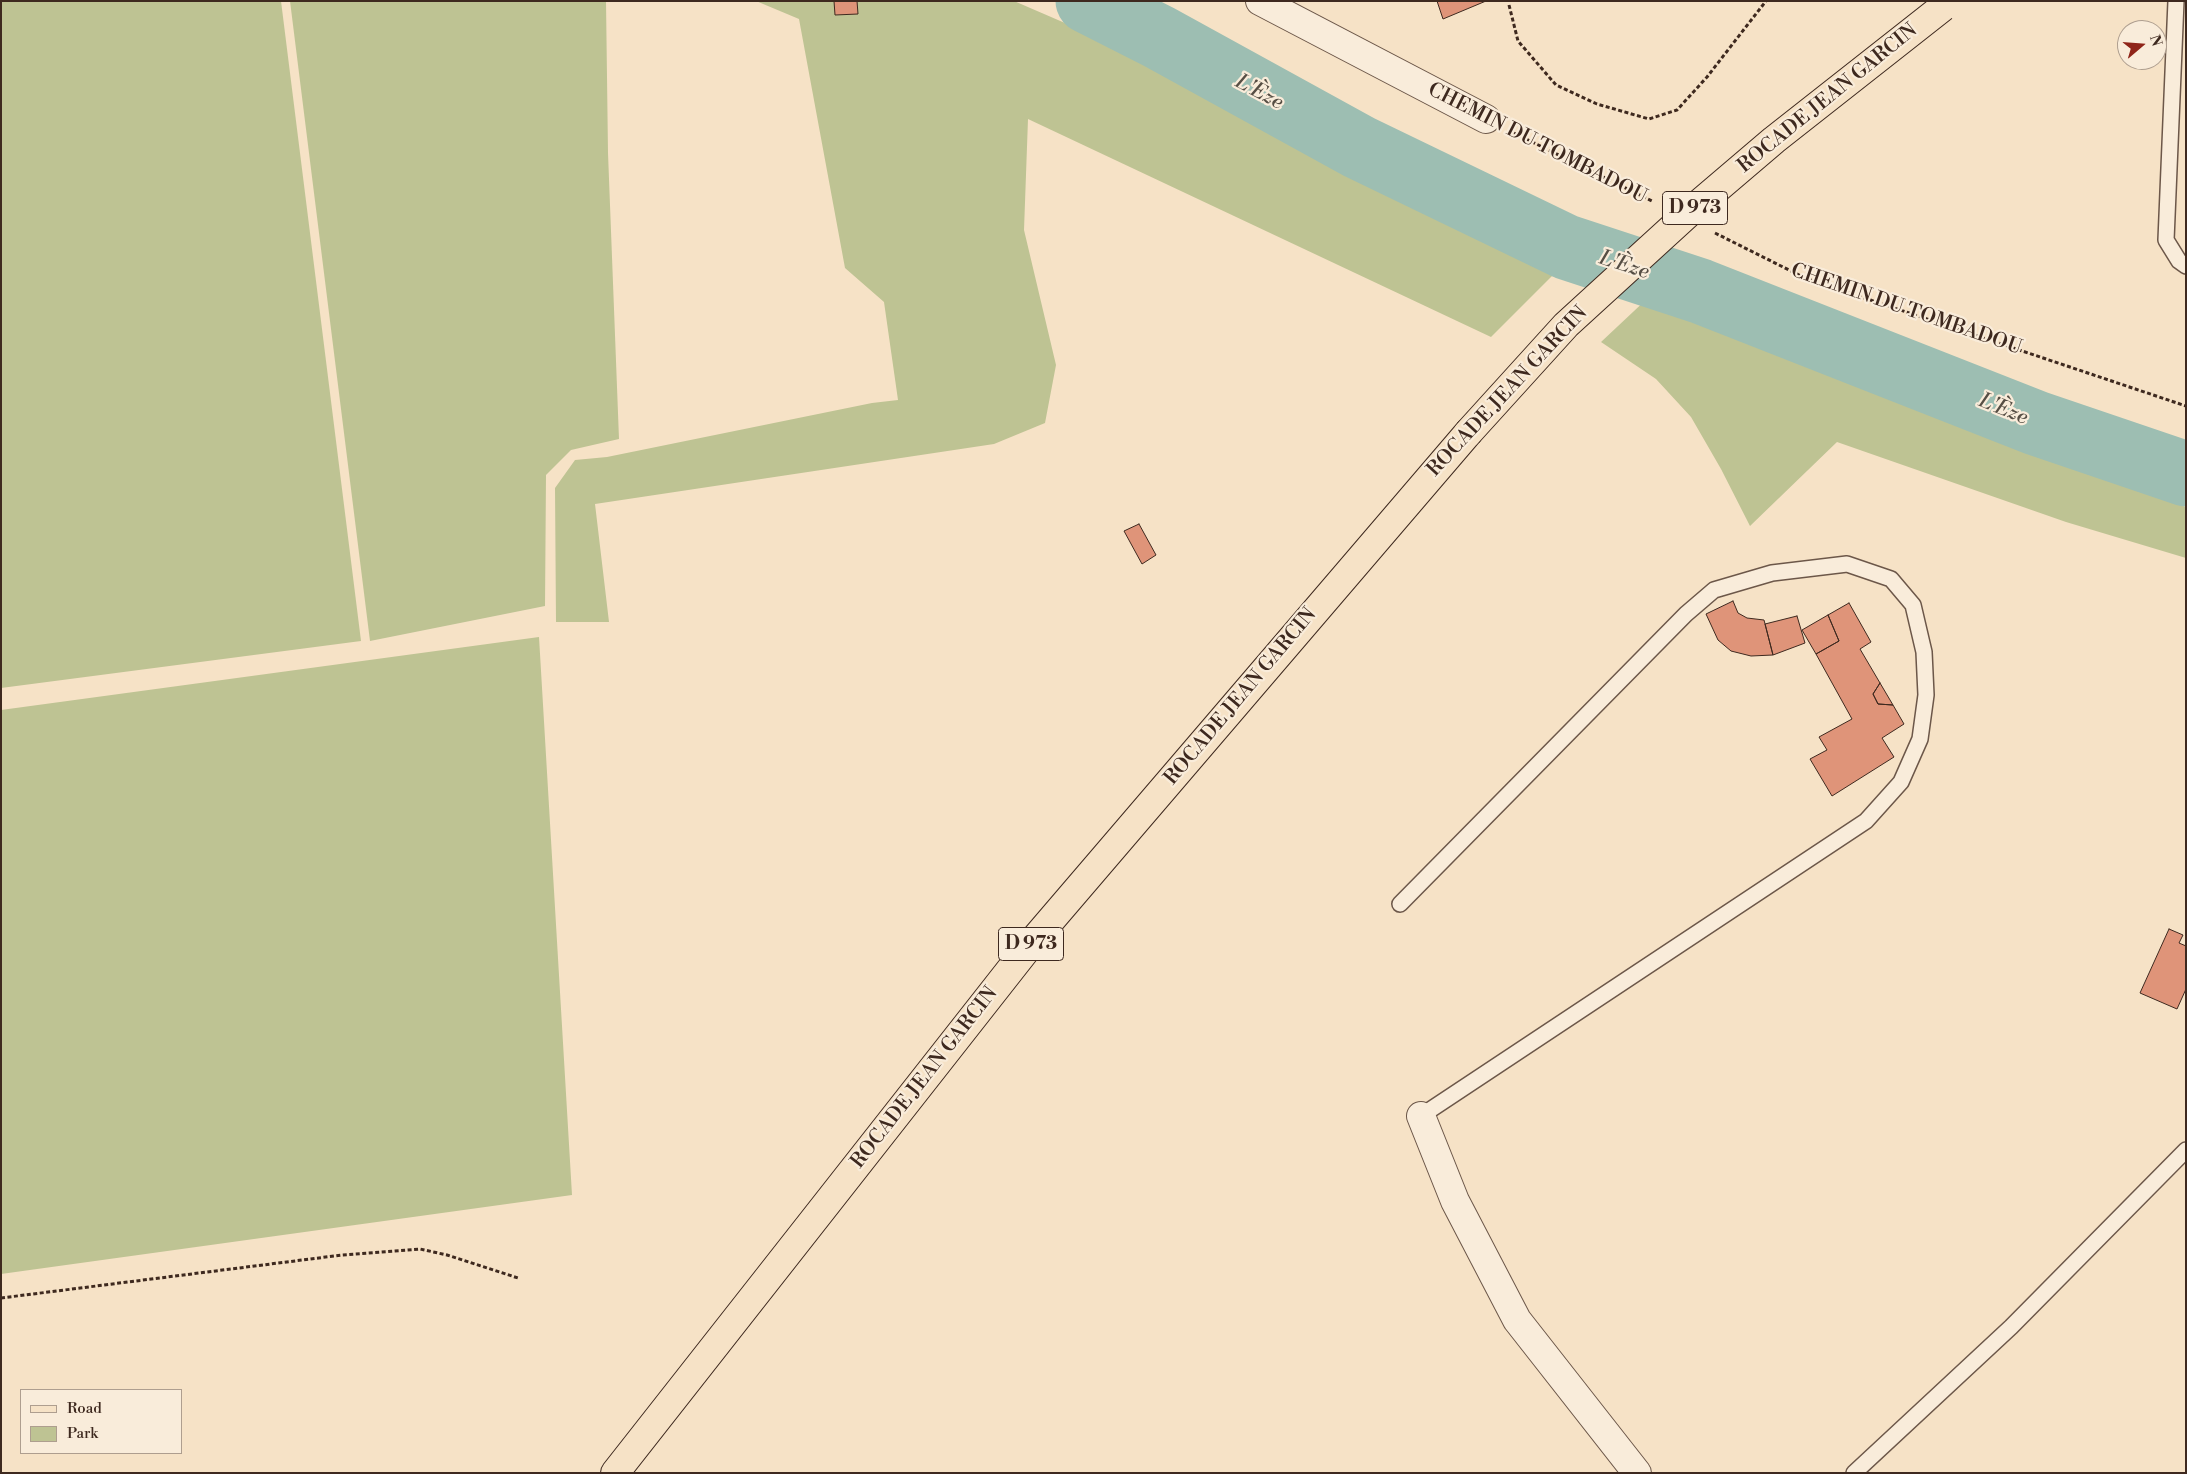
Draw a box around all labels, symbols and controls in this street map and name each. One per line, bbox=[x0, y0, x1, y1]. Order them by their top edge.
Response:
street label: ROCADE JEAN GARCIN bbox=[1733, 19, 1923, 179]
north arrow bbox=[2117, 20, 2167, 70]
text: N bbox=[2145, 33, 2166, 49]
water label: L'Èze bbox=[1231, 70, 1287, 116]
street label: CHEMIN DU TOMBADOU bbox=[1424, 78, 1650, 210]
road number: D 973 bbox=[1662, 192, 1728, 224]
water label: L'Èze bbox=[1596, 246, 1652, 286]
street label: CHEMIN DU TOMBADOU bbox=[1787, 259, 2025, 361]
street label: ROCADE JEAN GARCIN bbox=[1423, 302, 1593, 482]
water label: L'Èze bbox=[1975, 389, 2031, 431]
street label: ROCADE JEAN GARCIN bbox=[1160, 603, 1322, 791]
road number: D 973 bbox=[998, 928, 1064, 961]
street label: ROCADE JEAN GARCIN bbox=[847, 982, 1003, 1174]
legend bbox=[20, 1389, 182, 1454]
text: Road bbox=[67, 1399, 102, 1418]
text: Park bbox=[67, 1424, 98, 1443]

